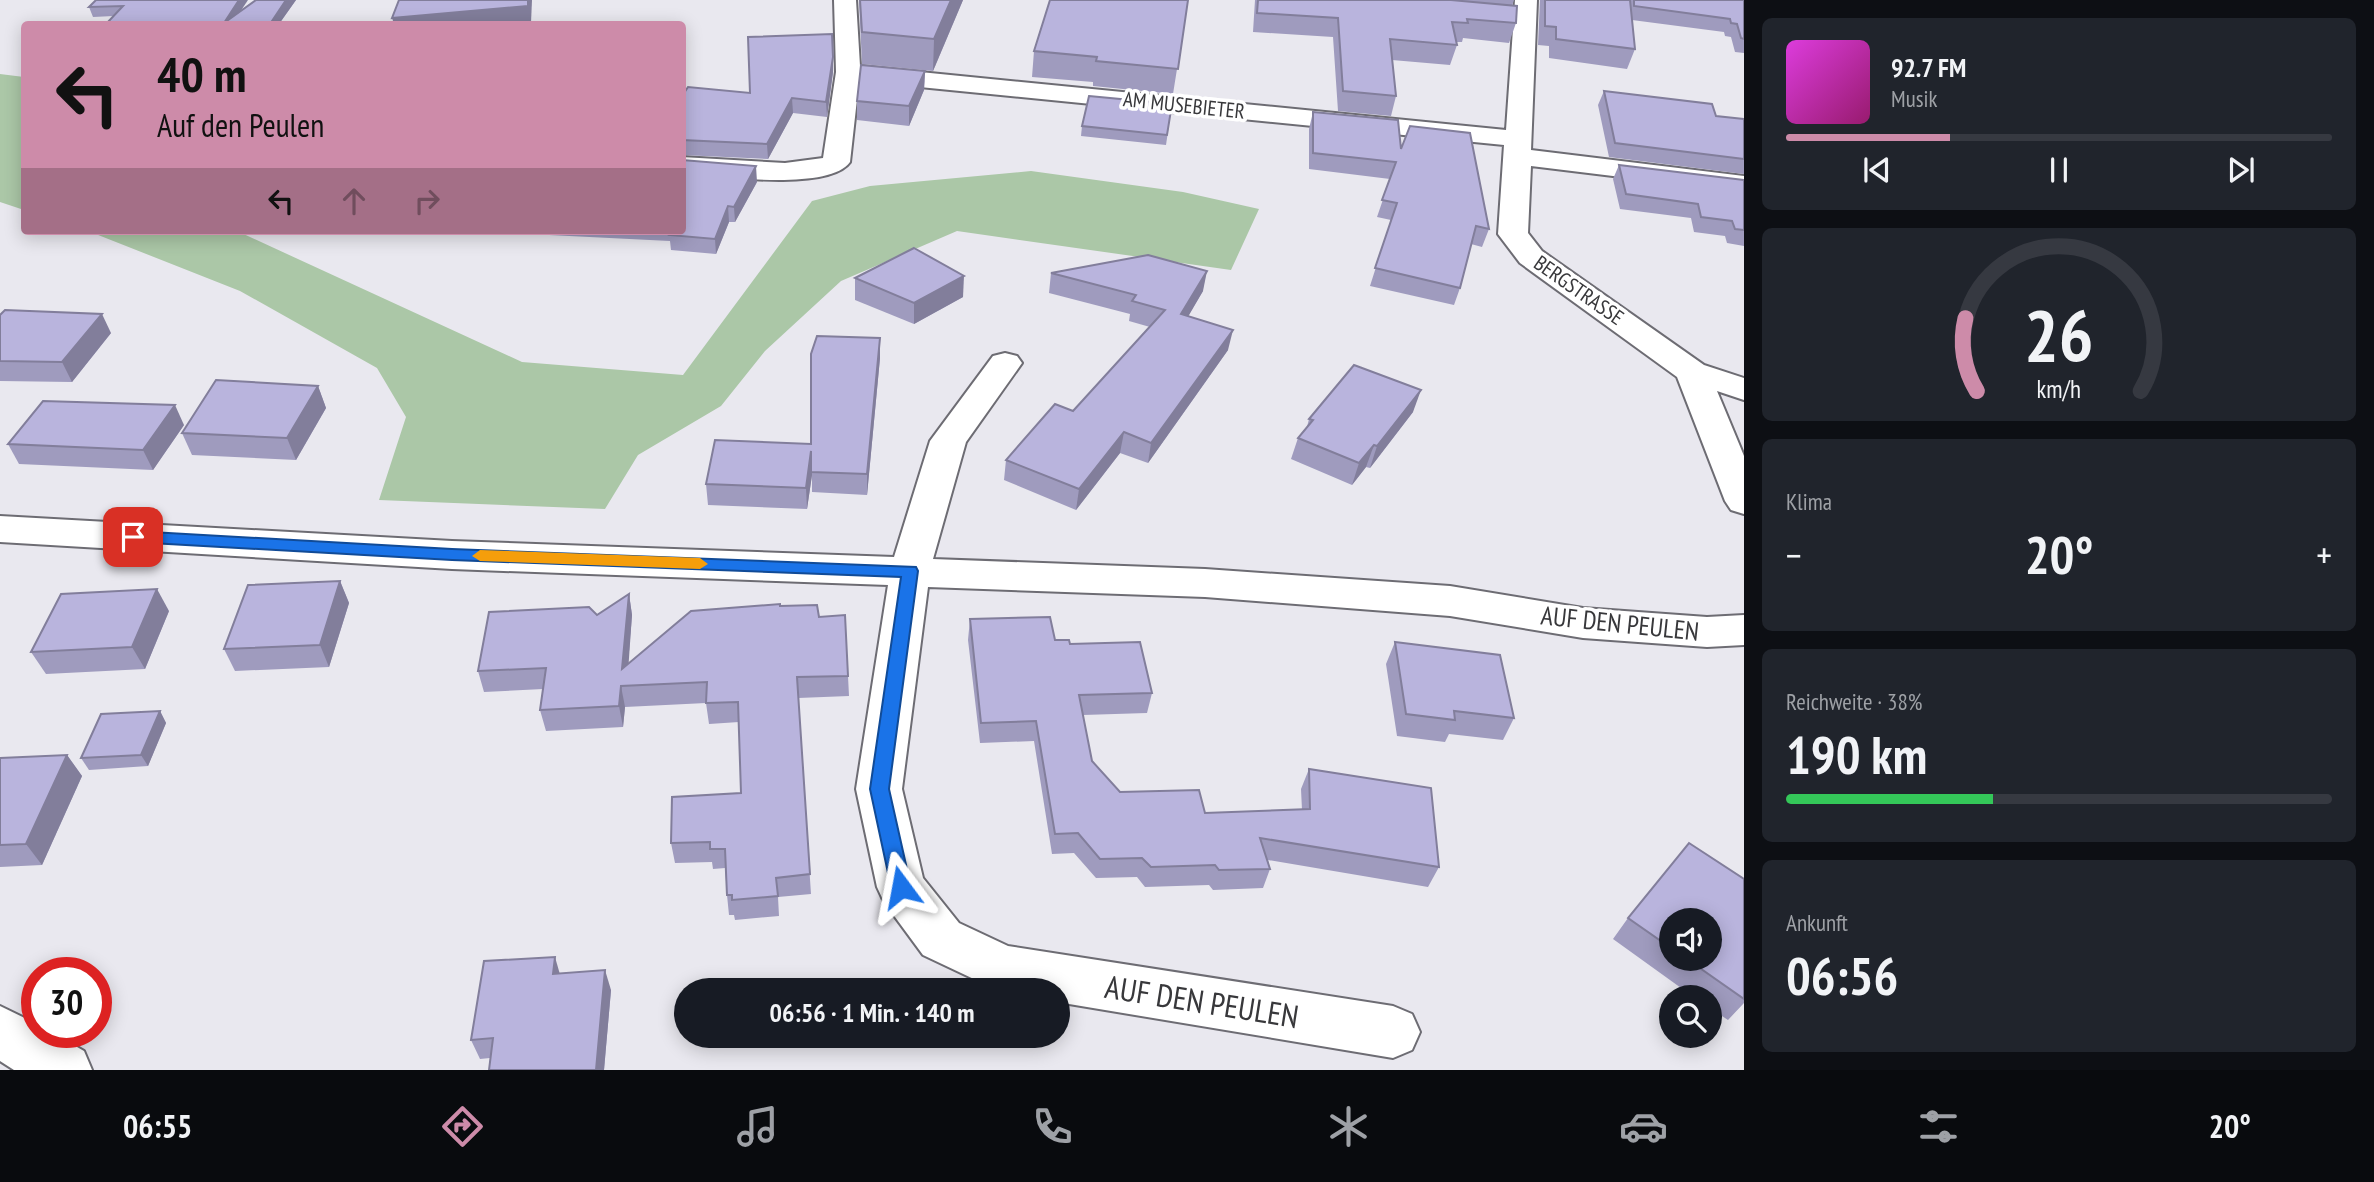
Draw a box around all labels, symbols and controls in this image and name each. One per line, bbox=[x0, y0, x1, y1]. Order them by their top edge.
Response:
text: 40 m bbox=[157, 42, 246, 106]
icon: left bbox=[42, 49, 133, 140]
text: 92.7 FM bbox=[1891, 51, 1966, 84]
text: Musik bbox=[1891, 84, 1937, 113]
street label: AM MUSEBIETER bbox=[1122, 85, 1246, 125]
text: Auf den Peulen bbox=[157, 104, 324, 146]
icon: previous bbox=[1858, 151, 1896, 189]
icon: pause bbox=[2040, 151, 2078, 189]
icon: next bbox=[2222, 151, 2260, 189]
icon: left bbox=[262, 182, 300, 220]
icon: ahead bbox=[335, 182, 373, 220]
icon: right bbox=[408, 182, 446, 220]
street label: BERGSTRASSE bbox=[1529, 249, 1629, 331]
text: 26 bbox=[2024, 287, 2094, 381]
text: km/h bbox=[2037, 372, 2081, 404]
text: Klima bbox=[1786, 487, 1832, 516]
pin bbox=[103, 507, 163, 567]
icon: arrive bbox=[114, 518, 152, 556]
text: 20° bbox=[2025, 521, 2093, 588]
text: − bbox=[1786, 530, 1802, 579]
text: + bbox=[2316, 530, 2332, 579]
street label: AUF DEN PEULEN bbox=[1539, 598, 1701, 648]
text: Reichweite · 38% bbox=[1786, 687, 1922, 716]
text: 190 km bbox=[1786, 721, 1927, 788]
position arrow bbox=[864, 850, 938, 924]
map controls bbox=[1659, 908, 1722, 1048]
button: sound bbox=[1659, 908, 1722, 971]
text: Ankunft bbox=[1786, 908, 1848, 937]
text: 06:56 bbox=[1786, 942, 1898, 1009]
speed limit sign: 30 bbox=[21, 957, 112, 1048]
street label: AUF DEN PEULEN bbox=[1102, 965, 1302, 1037]
button: search bbox=[1659, 985, 1722, 1048]
text: 06:56 · 1 Min. · 140 m bbox=[770, 996, 974, 1029]
icon: directions bbox=[438, 1102, 487, 1151]
icon: music bbox=[733, 1102, 782, 1151]
icon: phone bbox=[1028, 1102, 1077, 1151]
icon: climate bbox=[1324, 1102, 1373, 1151]
icon: car bbox=[1619, 1102, 1668, 1151]
icon: filters bbox=[1914, 1102, 1963, 1151]
text: 06:55 bbox=[123, 1105, 192, 1147]
text: 20° bbox=[2209, 1105, 2251, 1147]

